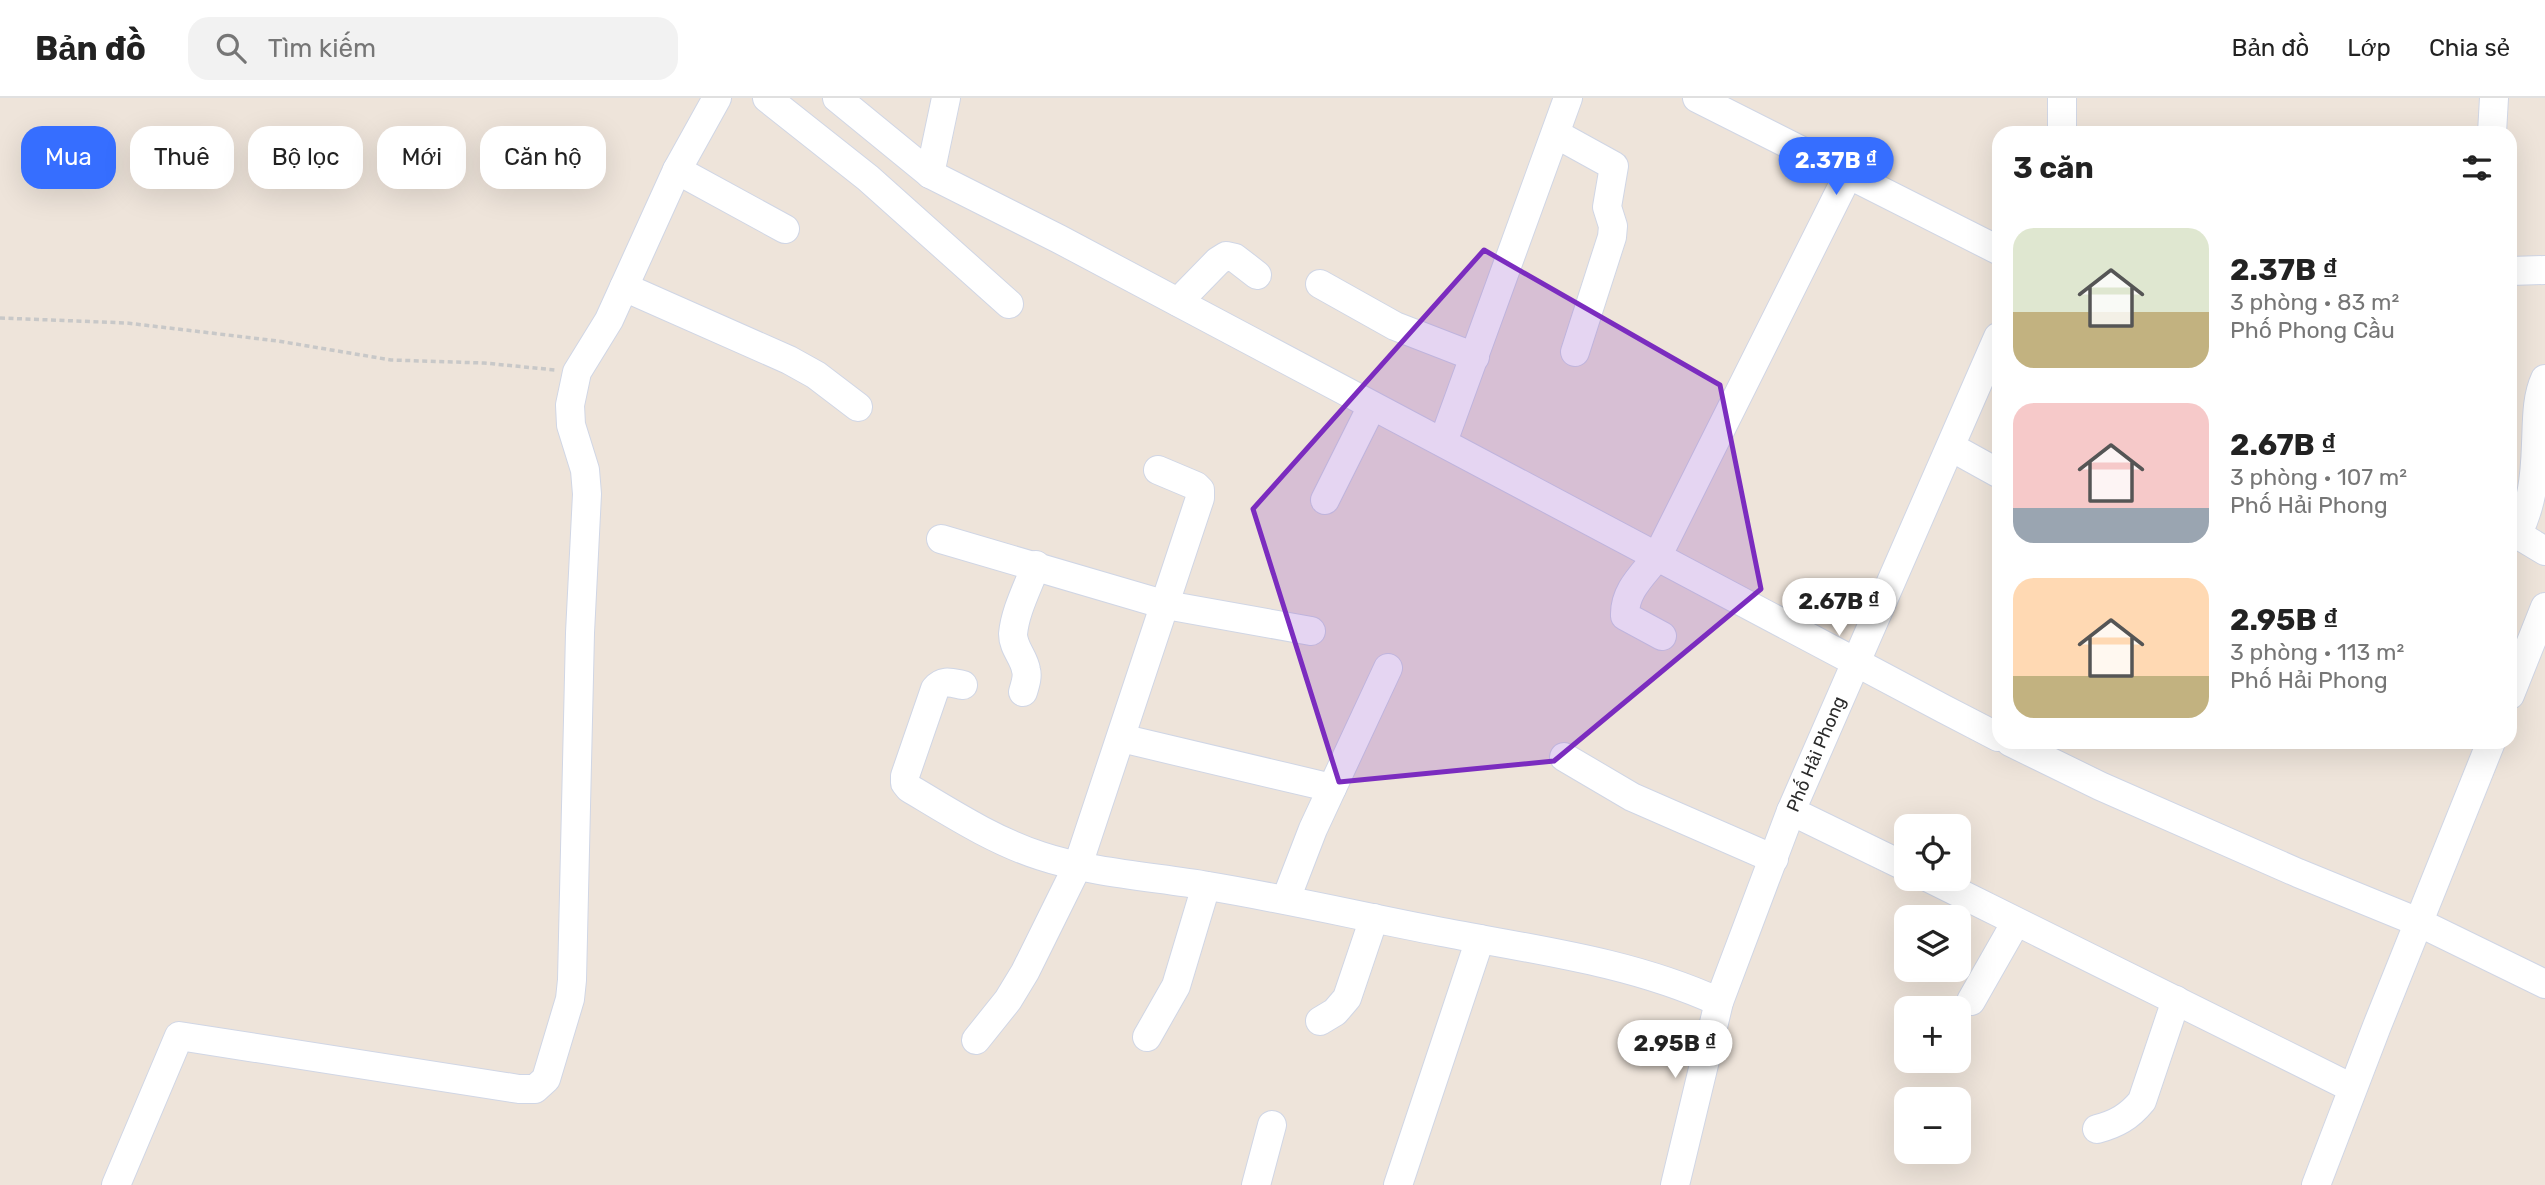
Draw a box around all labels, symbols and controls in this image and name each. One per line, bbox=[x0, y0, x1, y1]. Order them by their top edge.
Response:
search box bbox=[188, 17, 678, 80]
text: Bản đồ bbox=[35, 29, 146, 68]
icon: search bbox=[212, 29, 250, 67]
text: Tìm kiếm bbox=[268, 33, 376, 64]
text: Bản đồ bbox=[2231, 34, 2309, 62]
text: Lớp bbox=[2347, 34, 2391, 62]
text: Chia sẻ bbox=[2429, 34, 2510, 62]
chip: Mua bbox=[21, 126, 116, 189]
chip: Thuê bbox=[130, 126, 234, 189]
chip: Bộ lọc bbox=[248, 126, 363, 189]
chip: Mới bbox=[377, 126, 466, 189]
chip: Căn hộ bbox=[480, 126, 606, 189]
pin: 2.37B ₫ bbox=[1771, 138, 1901, 197]
text: 2.37B ₫ bbox=[1795, 146, 1877, 174]
icon: filters bbox=[2458, 149, 2496, 187]
text: 3 căn bbox=[2013, 150, 2094, 186]
text: 2.37B ₫ bbox=[2230, 252, 2338, 288]
icon: home bbox=[2069, 256, 2153, 340]
text: 3 phòng · 83 m² bbox=[2230, 288, 2399, 316]
text: Phố Phong Cầu bbox=[2230, 316, 2395, 344]
text: 2.67B ₫ bbox=[2230, 427, 2336, 463]
icon: home bbox=[2069, 431, 2153, 515]
text: 3 phòng · 107 m² bbox=[2230, 463, 2407, 491]
text: Phố Hải Phong bbox=[2230, 491, 2388, 519]
pin: 2.67B ₫ bbox=[1774, 578, 1904, 638]
text: 2.67B ₫ bbox=[1798, 587, 1880, 615]
text: 2.95B ₫ bbox=[2230, 602, 2338, 638]
icon: home bbox=[2069, 606, 2153, 690]
text: 3 phòng · 113 m² bbox=[2230, 638, 2404, 666]
text: Phố Hải Phong bbox=[2230, 666, 2388, 694]
street label: Phố Hải Phong bbox=[1781, 693, 1850, 815]
map controls bbox=[1894, 814, 1971, 1164]
button: locate bbox=[1894, 814, 1971, 891]
button: layers bbox=[1894, 905, 1971, 982]
button: + bbox=[1894, 996, 1971, 1073]
pin: 2.95B ₫ bbox=[1610, 1020, 1740, 1080]
text: 2.95B ₫ bbox=[1633, 1029, 1717, 1057]
button: − bbox=[1894, 1087, 1971, 1164]

